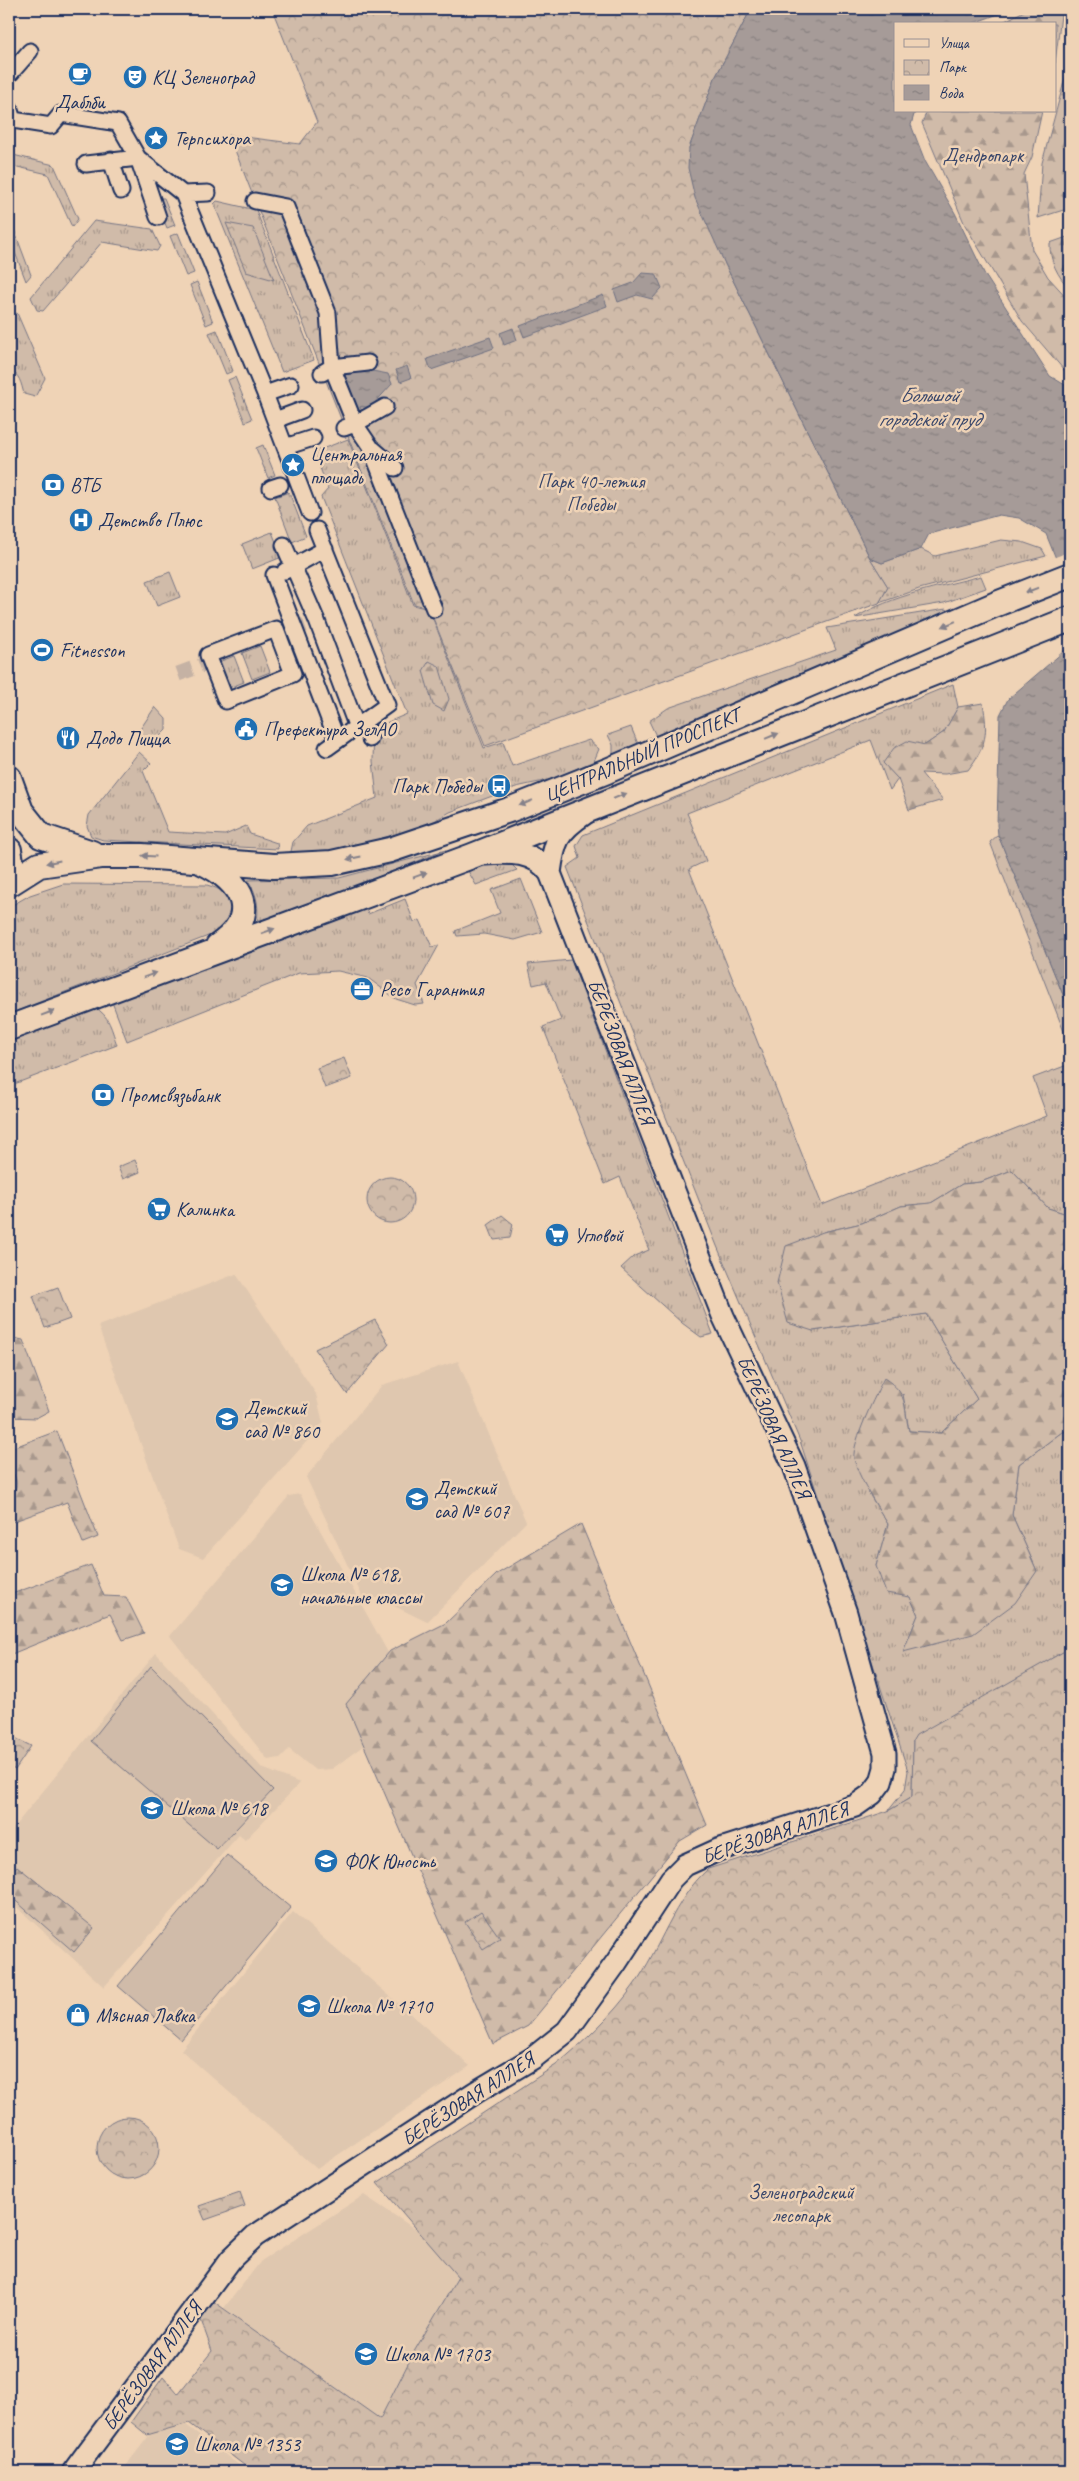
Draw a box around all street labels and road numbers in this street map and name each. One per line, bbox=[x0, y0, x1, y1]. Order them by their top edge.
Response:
street label: ЦЕНТРАЛЬНЫЙ ПРОСПЕКТ bbox=[541, 701, 748, 808]
street label: БЕРЁЗОВАЯ АЛЛЕЯ bbox=[582, 976, 661, 1131]
street label: БЕРЁЗОВАЯ АЛЛЕЯ bbox=[731, 1352, 818, 1505]
street label: БЕРЁЗОВАЯ АЛЛЕЯ bbox=[699, 1795, 855, 1870]
street label: БЕРЁЗОВАЯ АЛЛЕЯ bbox=[397, 2045, 542, 2151]
street label: БЕРЁЗОВАЯ АЛЛЕЯ bbox=[97, 2294, 209, 2435]

